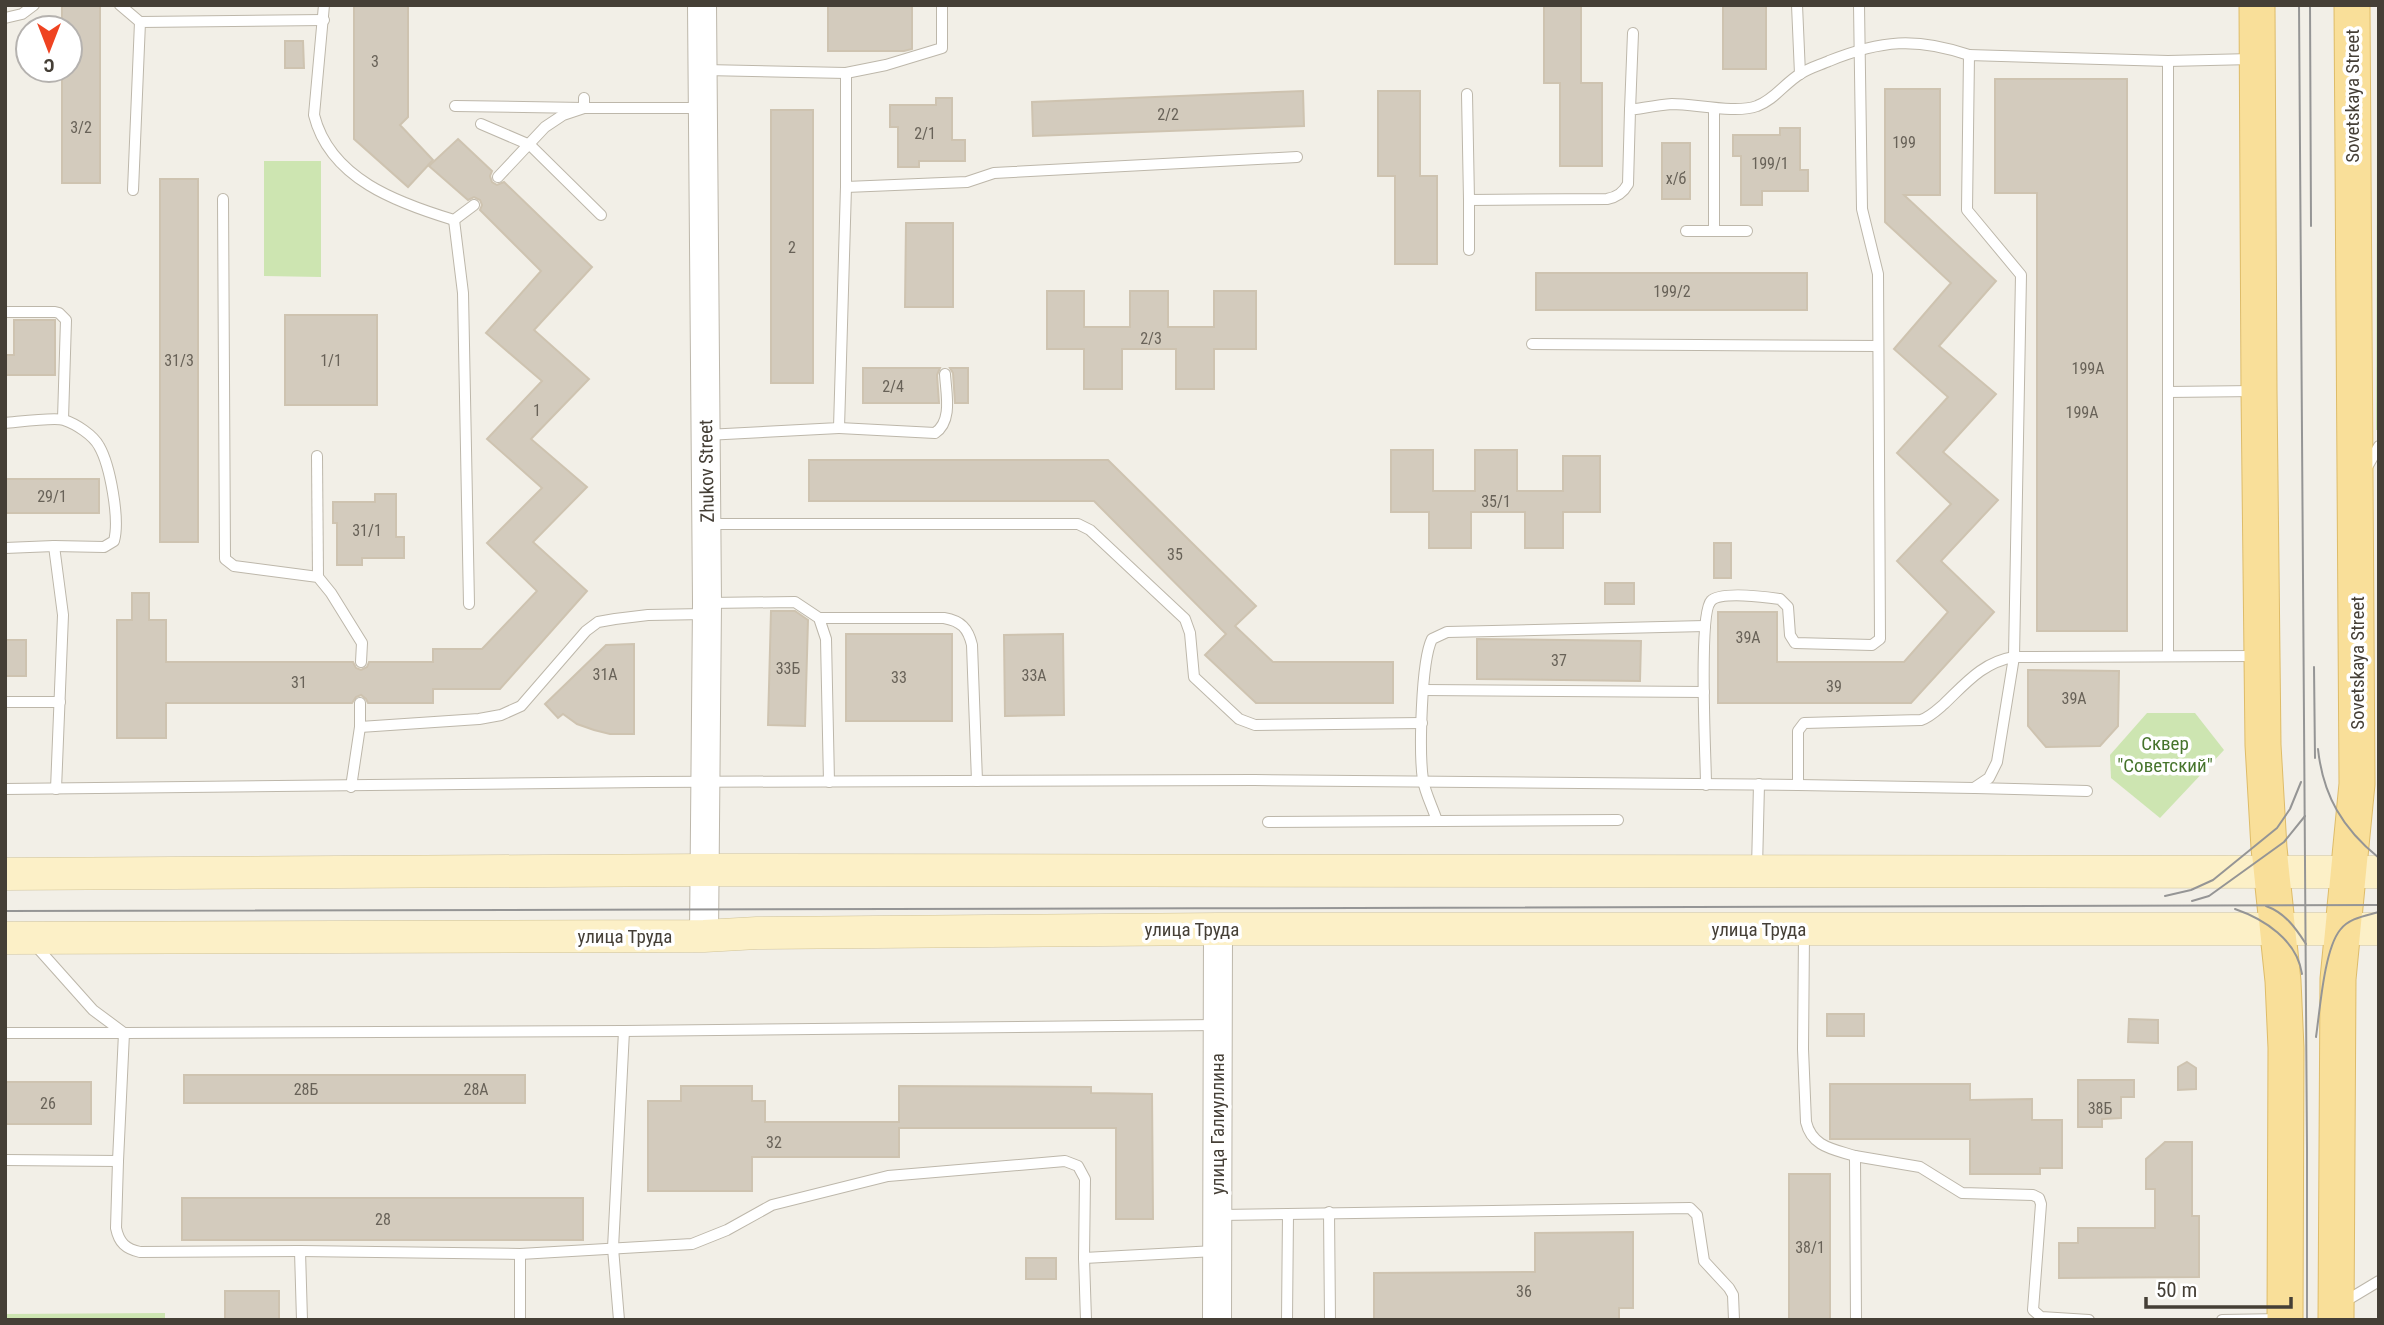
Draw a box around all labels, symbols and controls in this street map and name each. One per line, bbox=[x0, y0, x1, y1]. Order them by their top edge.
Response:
north arrow bbox=[14, 14, 84, 84]
street label: Sovetskaya Street bbox=[2341, 29, 2364, 163]
house number: 3 bbox=[371, 52, 379, 71]
text: С bbox=[43, 54, 54, 77]
house number: 2/2 bbox=[1157, 105, 1179, 124]
house number: 3/2 bbox=[70, 118, 92, 137]
house number: 2/1 bbox=[914, 124, 936, 143]
house number: 199 bbox=[1892, 133, 1916, 152]
house number: 199/1 bbox=[1751, 154, 1789, 173]
house number: х/б bbox=[1666, 169, 1687, 188]
house number: 2 bbox=[788, 238, 796, 257]
house number: 199/2 bbox=[1653, 282, 1691, 301]
house number: 2/3 bbox=[1140, 329, 1162, 348]
house number: 31/3 bbox=[164, 351, 194, 370]
house number: 1/1 bbox=[320, 351, 342, 370]
house number: 199А bbox=[2072, 359, 2104, 378]
house number: 2/4 bbox=[882, 377, 904, 396]
house number: 1 bbox=[533, 401, 541, 420]
house number: 199А bbox=[2066, 403, 2098, 422]
street label: Zhukov Street bbox=[694, 419, 719, 523]
house number: 29/1 bbox=[37, 487, 67, 506]
house number: 35/1 bbox=[1481, 492, 1511, 511]
house number: 31/1 bbox=[352, 521, 382, 540]
house number: 35 bbox=[1167, 545, 1183, 564]
street label: Sovetskaya Street bbox=[2346, 596, 2369, 730]
house number: 39А bbox=[1735, 628, 1761, 647]
house number: 37 bbox=[1551, 651, 1567, 670]
house number: 33Б bbox=[776, 659, 801, 678]
house number: 31А bbox=[592, 665, 618, 684]
house number: 33А bbox=[1021, 666, 1047, 685]
house number: 33 bbox=[891, 668, 907, 687]
house number: 31 bbox=[291, 673, 307, 692]
house number: 39 bbox=[1826, 677, 1842, 696]
house number: 39А bbox=[2061, 689, 2087, 708]
park label: Сквер "Советский" bbox=[2117, 732, 2213, 777]
street label: улица Труда bbox=[1145, 918, 1239, 941]
street label: улица Труда bbox=[1712, 918, 1806, 941]
street label: улица Труда bbox=[578, 925, 672, 948]
street label: улица Галиуллина bbox=[1206, 1053, 1229, 1195]
house number: 28Б bbox=[294, 1080, 319, 1099]
house number: 28А bbox=[463, 1080, 489, 1099]
house number: 26 bbox=[40, 1094, 56, 1113]
house number: 38Б bbox=[2088, 1099, 2113, 1118]
house number: 32 bbox=[766, 1133, 782, 1152]
house number: 28 bbox=[375, 1210, 391, 1229]
house number: 38/1 bbox=[1795, 1238, 1825, 1257]
scale bar bbox=[2146, 1266, 2291, 1310]
text: 50 m bbox=[2156, 1278, 2197, 1302]
house number: 36 bbox=[1516, 1282, 1532, 1301]

